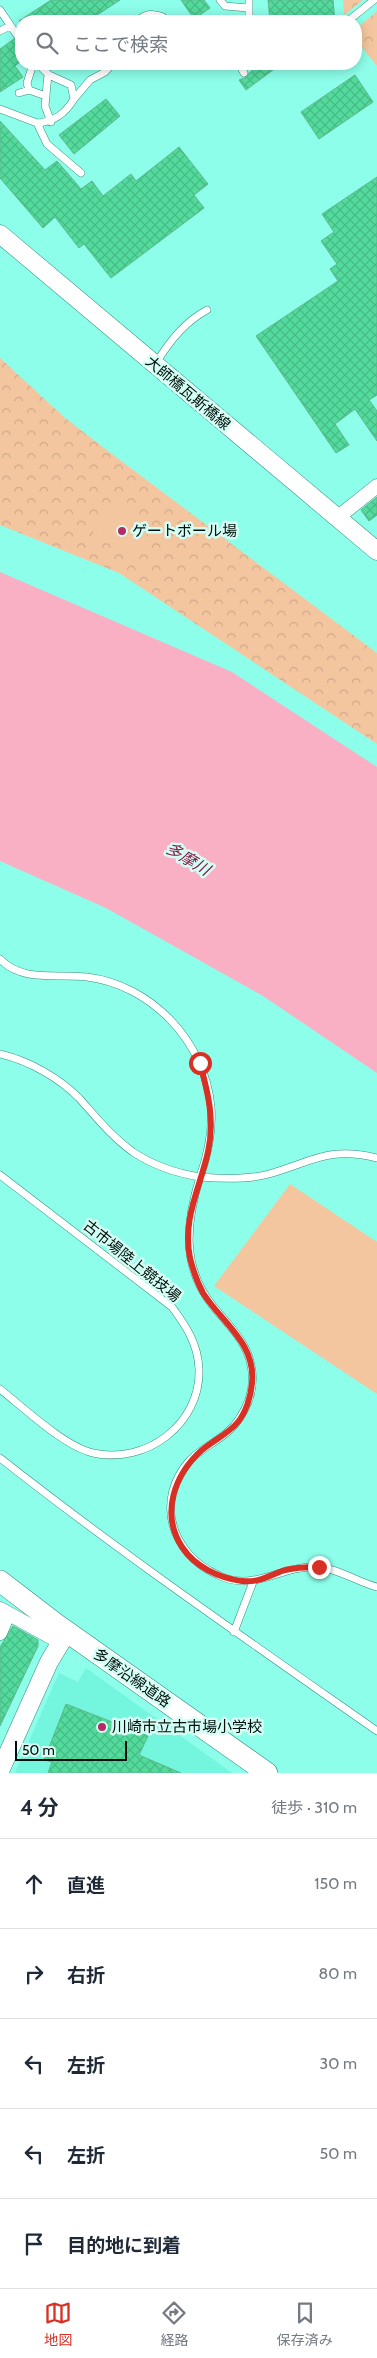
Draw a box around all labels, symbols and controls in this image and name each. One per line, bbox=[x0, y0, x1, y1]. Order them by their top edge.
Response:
search box bbox=[15, 15, 362, 70]
icon: search bbox=[33, 29, 61, 57]
text: ここで検索 bbox=[73, 33, 168, 56]
street label: 大師橋瓦斯橋線 bbox=[142, 352, 234, 434]
place label: ゲートボール場 bbox=[132, 522, 237, 540]
marker: ゲートボール場 bbox=[116, 525, 128, 537]
water label: 多摩川 bbox=[163, 838, 215, 881]
route start bbox=[189, 1052, 212, 1075]
street label: 古市場陸上競技場 bbox=[80, 1216, 184, 1306]
route end bbox=[308, 1556, 331, 1579]
street label: 多摩沿線道路 bbox=[90, 1645, 174, 1711]
place label: 川崎市立古市場小学校 bbox=[112, 1718, 262, 1736]
marker: 川崎市立古市場小学校 bbox=[96, 1721, 108, 1733]
scale bar bbox=[15, 1738, 128, 1761]
text: 50 m bbox=[22, 1741, 55, 1759]
text: 4 分 bbox=[20, 1795, 59, 1820]
text: 徒歩 · 310 m bbox=[271, 1798, 357, 1817]
icon: ahead bbox=[20, 1870, 48, 1898]
text: 直進 bbox=[67, 1874, 105, 1897]
text: 150 m bbox=[314, 1874, 357, 1893]
icon: right bbox=[20, 1960, 48, 1988]
text: 右折 bbox=[67, 1964, 105, 1987]
text: 80 m bbox=[319, 1964, 357, 1983]
icon: left bbox=[20, 2050, 48, 2078]
text: 左折 bbox=[67, 2054, 105, 2077]
text: 30 m bbox=[320, 2054, 357, 2073]
icon: left bbox=[20, 2140, 48, 2168]
text: 左折 bbox=[67, 2144, 105, 2167]
text: 50 m bbox=[320, 2144, 357, 2163]
icon: arrive bbox=[20, 2230, 48, 2258]
text: 目的地に到着 bbox=[67, 2234, 181, 2257]
tab: 地図 bbox=[44, 2299, 72, 2349]
tab: 経路 bbox=[160, 2299, 188, 2349]
tab: 保存済み bbox=[277, 2299, 333, 2349]

